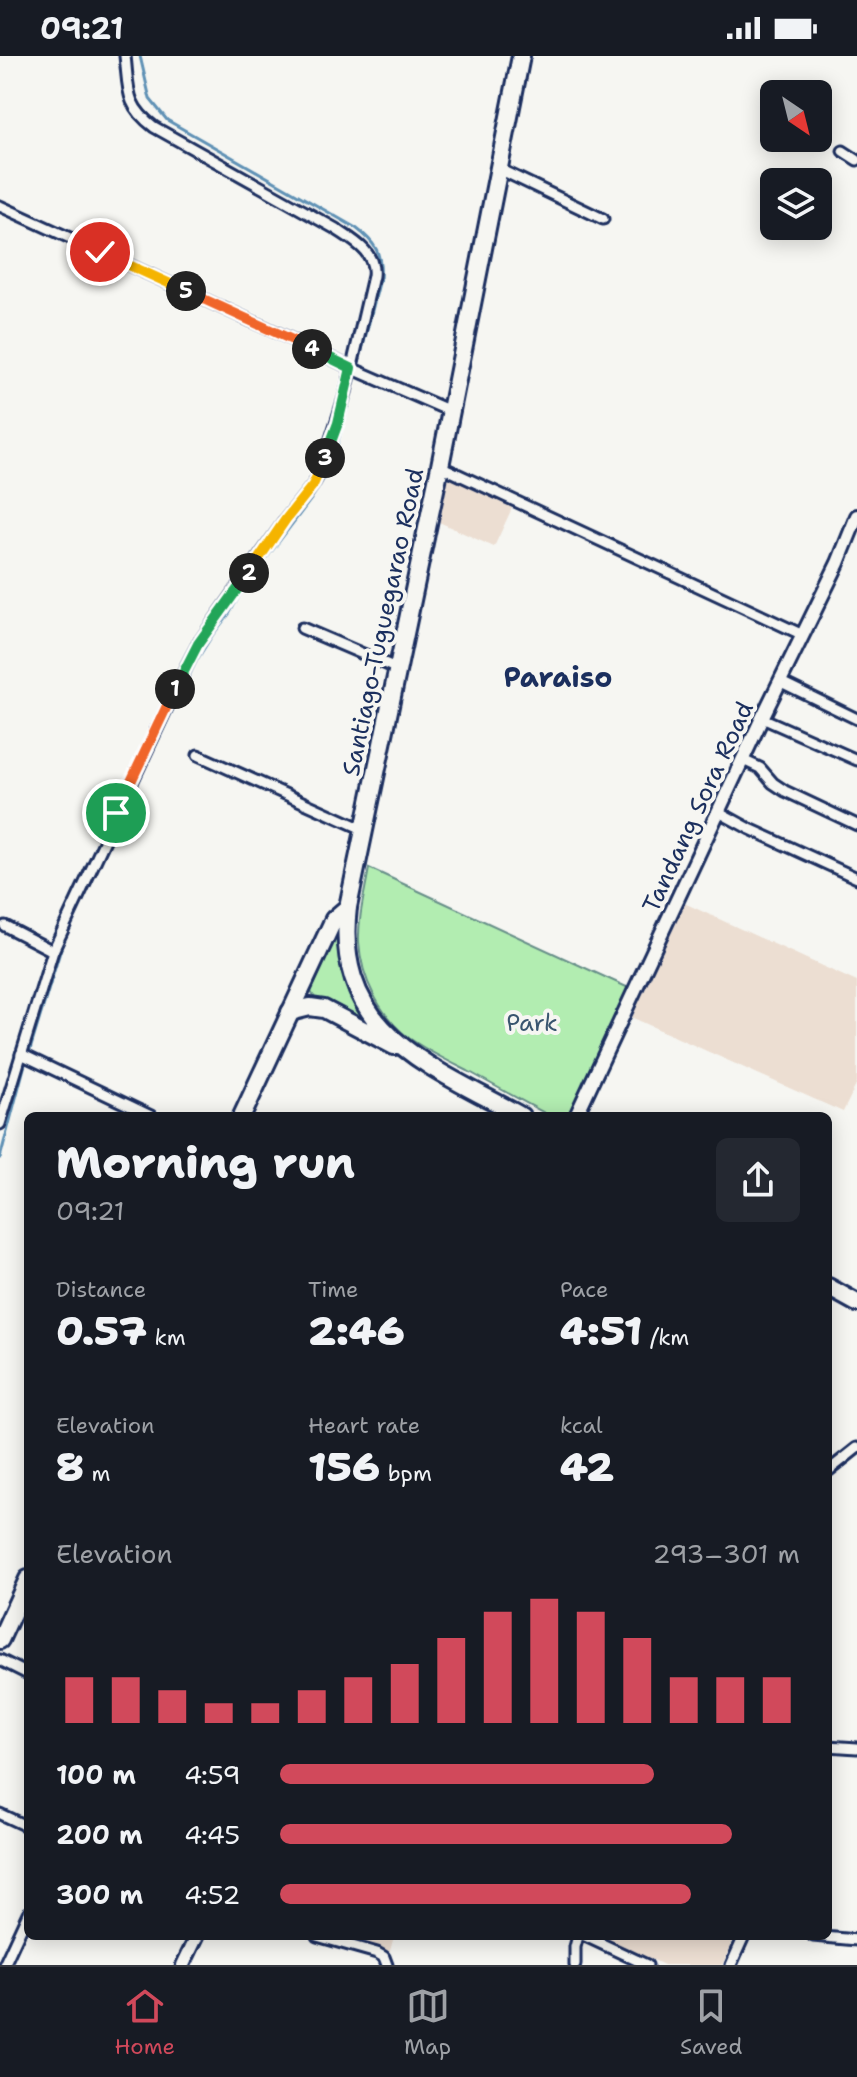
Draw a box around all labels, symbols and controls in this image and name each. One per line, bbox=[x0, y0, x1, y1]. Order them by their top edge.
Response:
text: 09:21 bbox=[40, 8, 124, 49]
north arrow bbox=[760, 80, 832, 152]
map controls bbox=[760, 80, 832, 240]
button: layers bbox=[760, 168, 832, 240]
pin bbox=[66, 218, 134, 286]
icon: check bbox=[78, 230, 122, 274]
pin: 5 bbox=[166, 271, 206, 311]
text: 5 bbox=[179, 276, 193, 305]
pin: 4 bbox=[292, 329, 332, 369]
text: 4 bbox=[304, 334, 320, 363]
pin: 3 bbox=[305, 438, 345, 478]
text: 3 bbox=[317, 443, 333, 472]
street label: Santiago-Tuguegarao Road bbox=[335, 465, 431, 779]
pin: 2 bbox=[229, 553, 269, 593]
text: 2 bbox=[241, 558, 257, 587]
district label: Paraiso bbox=[503, 658, 613, 696]
pin: 1 bbox=[155, 669, 195, 709]
text: 1 bbox=[170, 674, 180, 703]
street label: Tandang Sora Road bbox=[635, 696, 761, 918]
pin bbox=[82, 779, 150, 847]
icon: arrive bbox=[94, 791, 138, 835]
park label: Park bbox=[506, 1007, 558, 1039]
text: Morning run bbox=[56, 1133, 355, 1192]
button: share bbox=[716, 1138, 800, 1222]
text: 09:21 bbox=[56, 1193, 125, 1228]
text: Distance bbox=[56, 1275, 146, 1304]
text: Time bbox=[308, 1275, 358, 1304]
text: Pace bbox=[560, 1275, 608, 1304]
text: 0.57 bbox=[56, 1304, 147, 1358]
text: 2:46 bbox=[308, 1304, 405, 1358]
text: 4:51 bbox=[560, 1304, 643, 1358]
text: km bbox=[147, 1323, 186, 1352]
text: /km bbox=[643, 1323, 689, 1352]
text: Elevation bbox=[56, 1411, 154, 1440]
text: Heart rate bbox=[308, 1411, 420, 1440]
text: kcal bbox=[560, 1411, 603, 1440]
text: 8 bbox=[56, 1440, 84, 1494]
text: 156 bbox=[308, 1440, 380, 1494]
text: 42 bbox=[560, 1440, 614, 1494]
text: m bbox=[84, 1459, 110, 1488]
text: bpm bbox=[380, 1459, 432, 1488]
text: Elevation bbox=[56, 1536, 172, 1571]
text: 293–301 m bbox=[653, 1536, 800, 1571]
text: 100 m bbox=[56, 1757, 136, 1792]
text: 4:59 bbox=[184, 1757, 241, 1792]
text: 200 m bbox=[56, 1817, 143, 1852]
text: 4:45 bbox=[184, 1817, 240, 1852]
text: 300 m bbox=[56, 1877, 143, 1912]
text: 4:52 bbox=[184, 1877, 240, 1912]
tab: Home bbox=[114, 1984, 175, 2061]
tab: Map bbox=[404, 1984, 451, 2061]
tab: Saved bbox=[680, 1984, 743, 2061]

